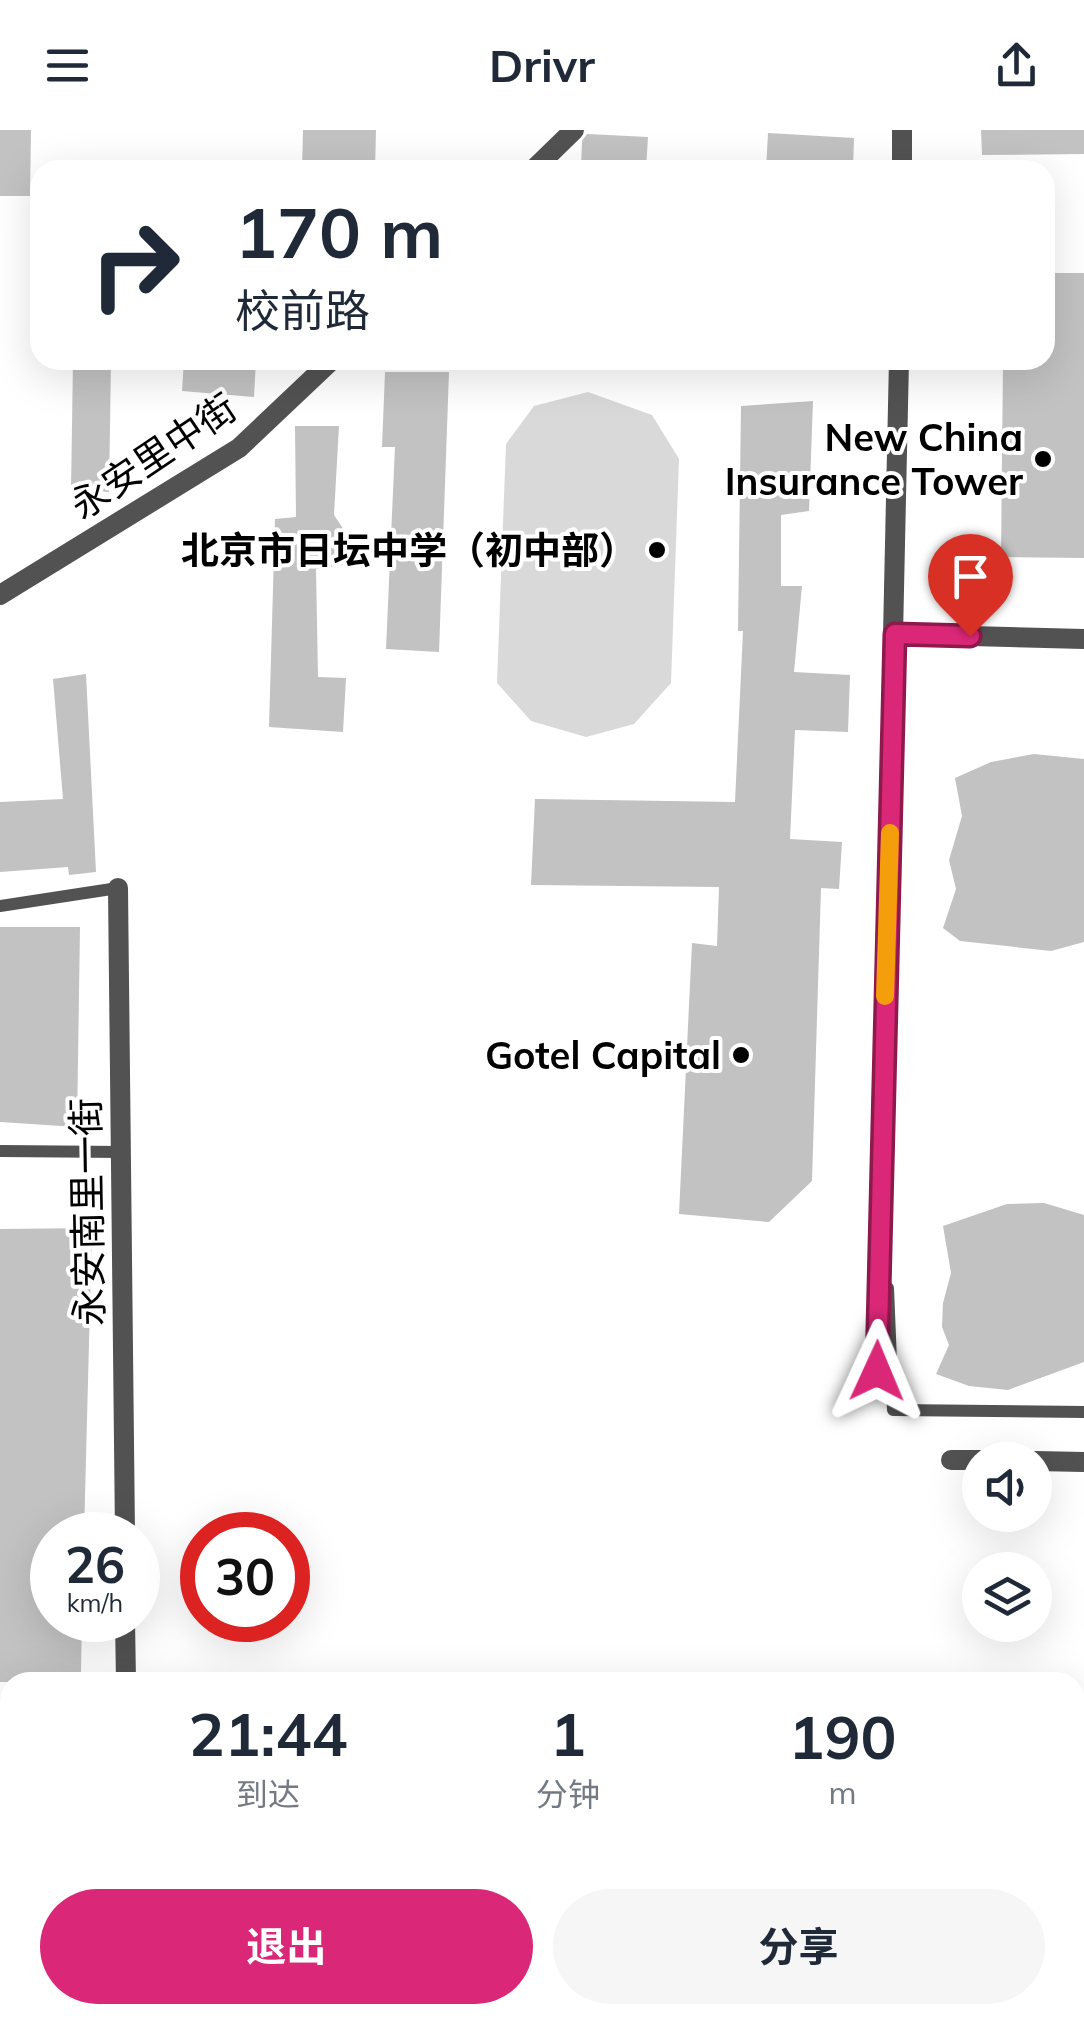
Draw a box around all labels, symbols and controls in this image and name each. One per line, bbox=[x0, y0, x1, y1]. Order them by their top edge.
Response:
text: Drivr bbox=[489, 37, 595, 93]
icon: menu bbox=[40, 38, 95, 93]
icon: share bbox=[989, 38, 1044, 93]
text: 170 m bbox=[235, 188, 443, 276]
icon: right bbox=[70, 200, 200, 330]
text: 校前路 bbox=[235, 282, 370, 338]
street label: 永安里中街 bbox=[61, 383, 245, 529]
place label: New China Insurance Tower bbox=[725, 413, 1023, 505]
marker: New China Insurance Tower bbox=[1032, 448, 1054, 470]
place label: 北京市日坛中学（初中部） bbox=[181, 526, 637, 574]
pin bbox=[928, 534, 1013, 637]
marker: 北京市日坛中学（初中部） bbox=[646, 539, 668, 561]
icon: arrive bbox=[943, 549, 998, 604]
place label: Gotel Capital bbox=[485, 1031, 721, 1079]
marker: Gotel Capital bbox=[730, 1044, 752, 1066]
street label: 永安南里一街 bbox=[61, 1098, 113, 1326]
position arrow bbox=[825, 1319, 929, 1423]
map controls bbox=[962, 1442, 1052, 1642]
button: sound bbox=[962, 1442, 1052, 1532]
speed limit sign: 30 bbox=[180, 1512, 310, 1642]
text: 26 bbox=[65, 1533, 125, 1596]
button: layers bbox=[962, 1552, 1052, 1642]
text: km/h bbox=[67, 1587, 123, 1618]
text: 21:44 bbox=[189, 1696, 347, 1771]
text: 1 bbox=[550, 1696, 586, 1771]
text: 190 bbox=[788, 1699, 896, 1774]
text: m bbox=[828, 1772, 857, 1812]
text: 到达 bbox=[236, 1774, 300, 1814]
text: 分钟 bbox=[536, 1774, 600, 1814]
button: 退出 bbox=[40, 1889, 533, 2004]
button: 分享 bbox=[553, 1889, 1045, 2004]

